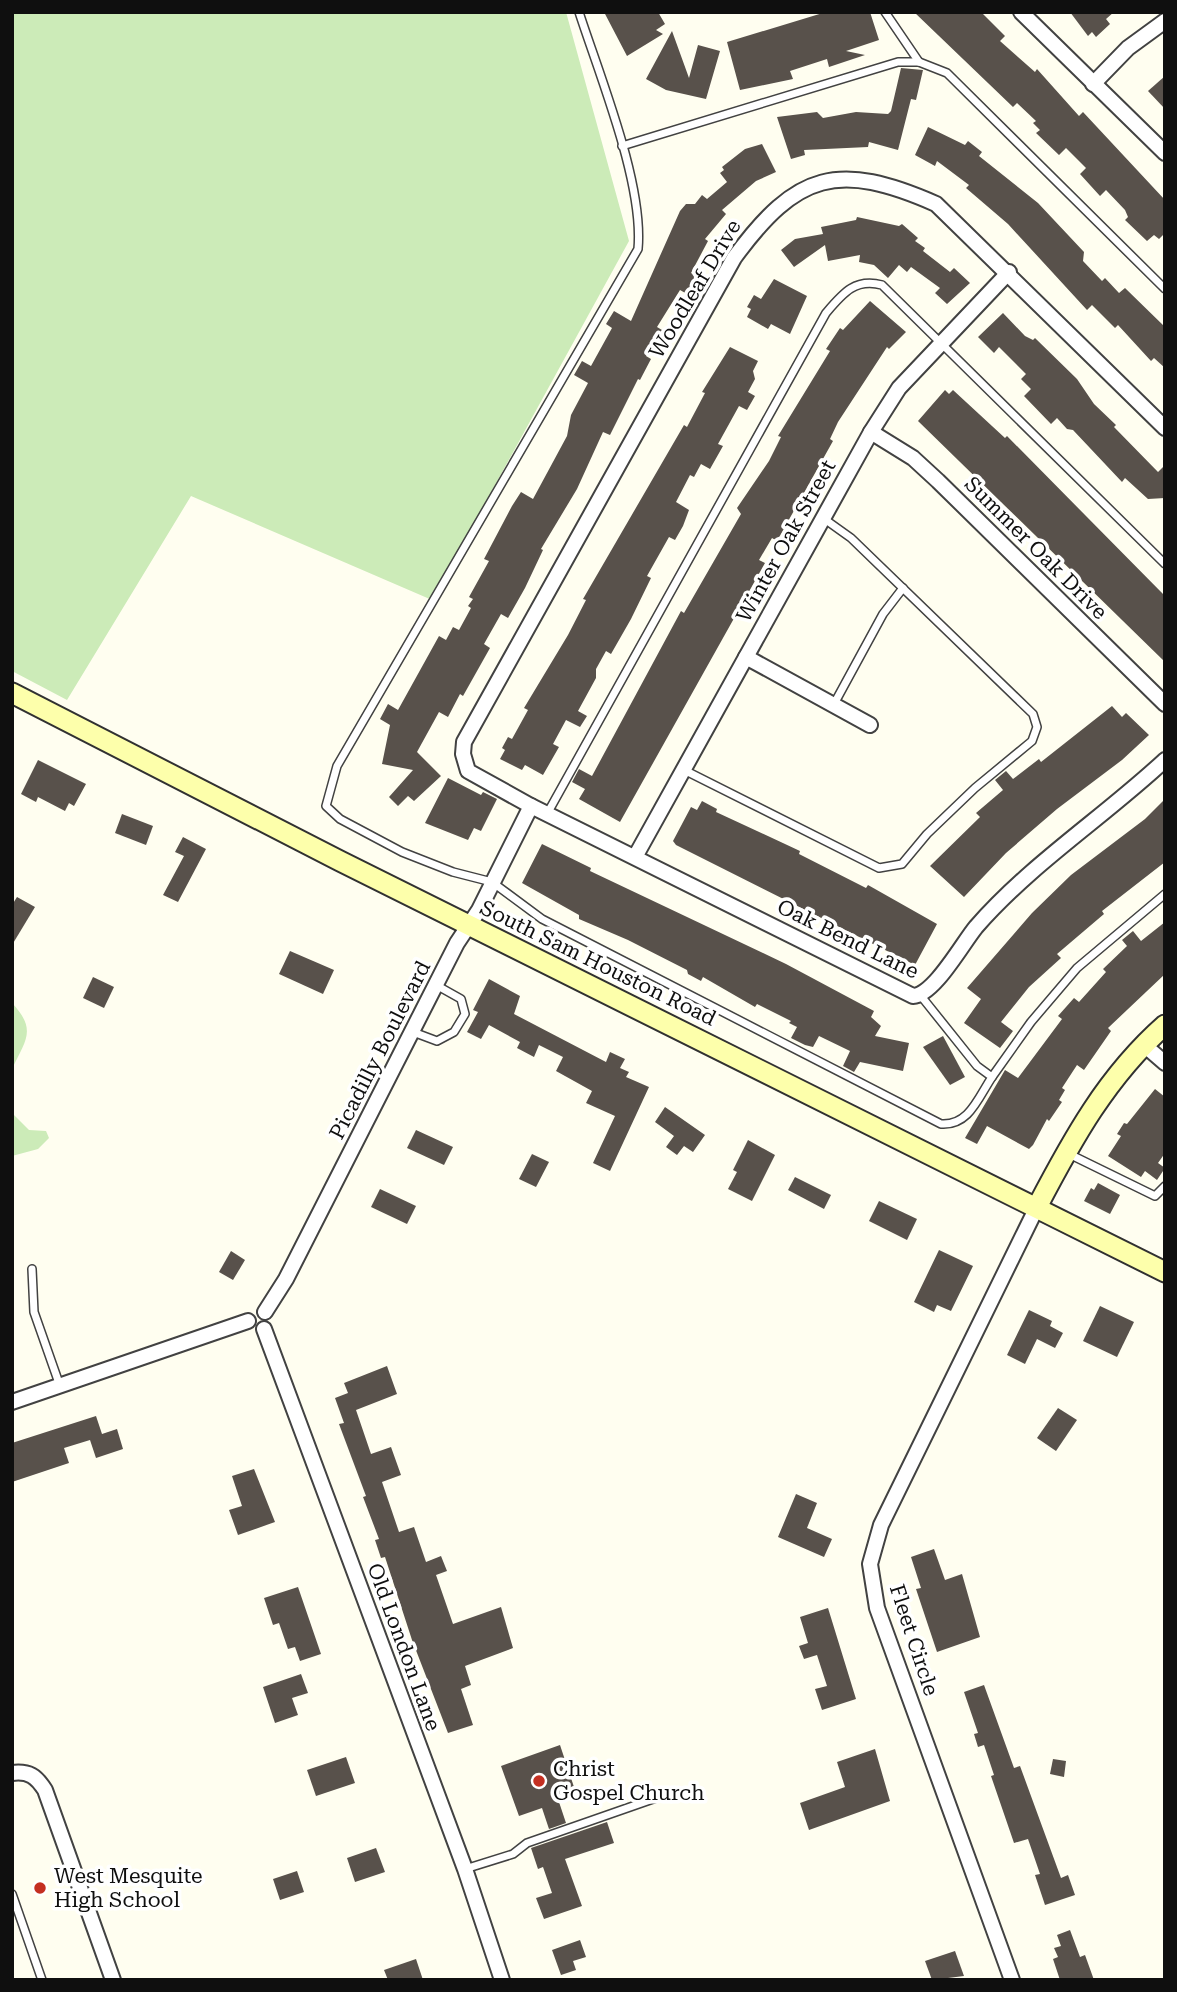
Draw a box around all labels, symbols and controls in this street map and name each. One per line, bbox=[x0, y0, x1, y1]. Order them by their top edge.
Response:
street label: Woodleaf Drive bbox=[644, 215, 746, 363]
street label: Winter Oak Street bbox=[732, 456, 841, 626]
street label: Summer Oak Drive bbox=[960, 472, 1112, 624]
street label: Oak Bend Lane bbox=[773, 894, 923, 984]
street label: South Sam Houston Road bbox=[476, 895, 720, 1031]
street label: Picadilly Boulevard bbox=[325, 956, 436, 1143]
street label: Old London Lane bbox=[363, 1560, 445, 1734]
street label: Fleet Circle bbox=[885, 1581, 943, 1699]
place label: Christ Gospel Church bbox=[553, 1757, 705, 1805]
marker: Christ Gospel Church bbox=[531, 1773, 547, 1789]
place label: West Mesquite High School bbox=[54, 1864, 203, 1912]
marker: West Mesquite High School bbox=[32, 1880, 48, 1896]

